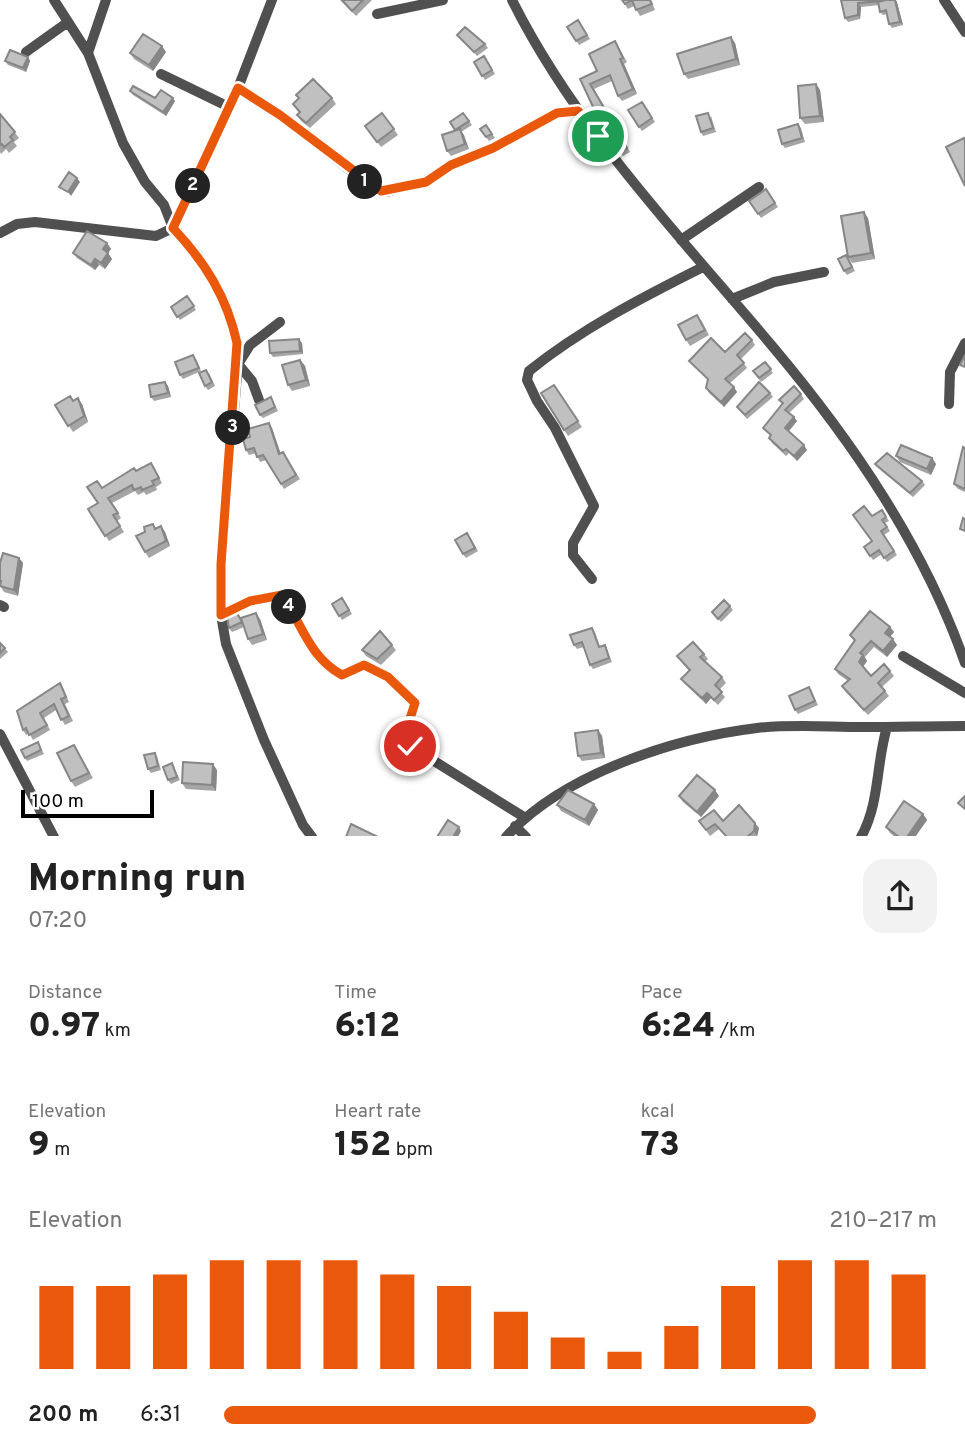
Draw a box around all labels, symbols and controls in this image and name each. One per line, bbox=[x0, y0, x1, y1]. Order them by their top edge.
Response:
pin bbox=[568, 106, 628, 166]
icon: arrive bbox=[579, 117, 617, 155]
pin: 1 bbox=[348, 164, 382, 200]
pin: 2 bbox=[176, 168, 210, 204]
text: 1 bbox=[361, 169, 368, 193]
text: 2 bbox=[187, 173, 198, 197]
pin: 3 bbox=[216, 410, 250, 446]
text: 3 bbox=[227, 415, 238, 439]
pin: 4 bbox=[272, 590, 306, 624]
text: 4 bbox=[282, 594, 295, 618]
pin bbox=[380, 716, 440, 776]
icon: check bbox=[391, 727, 429, 765]
scale bar bbox=[21, 788, 154, 819]
text: 100 m bbox=[32, 790, 84, 814]
text: Morning run bbox=[28, 856, 246, 905]
button: share bbox=[863, 859, 937, 933]
text: 07:20 bbox=[28, 907, 87, 936]
text: Distance bbox=[28, 981, 103, 1005]
text: Time bbox=[334, 981, 377, 1005]
text: Pace bbox=[641, 981, 682, 1005]
text: 0.97 bbox=[28, 1005, 100, 1049]
text: 6:12 bbox=[334, 1005, 400, 1049]
text: 6:24 bbox=[641, 1005, 715, 1049]
text: km bbox=[100, 1019, 131, 1043]
text: /km bbox=[715, 1019, 755, 1043]
text: Elevation bbox=[28, 1100, 106, 1124]
text: Heart rate bbox=[334, 1100, 421, 1124]
text: kcal bbox=[641, 1100, 674, 1124]
text: 9 bbox=[28, 1124, 50, 1168]
text: 152 bbox=[334, 1124, 391, 1168]
text: 73 bbox=[641, 1124, 680, 1168]
text: m bbox=[50, 1138, 70, 1162]
text: bpm bbox=[391, 1138, 433, 1162]
text: Elevation bbox=[28, 1207, 123, 1236]
text: 210–217 m bbox=[829, 1207, 937, 1236]
text: 200 m bbox=[28, 1401, 98, 1430]
text: 6:31 bbox=[140, 1401, 181, 1430]

